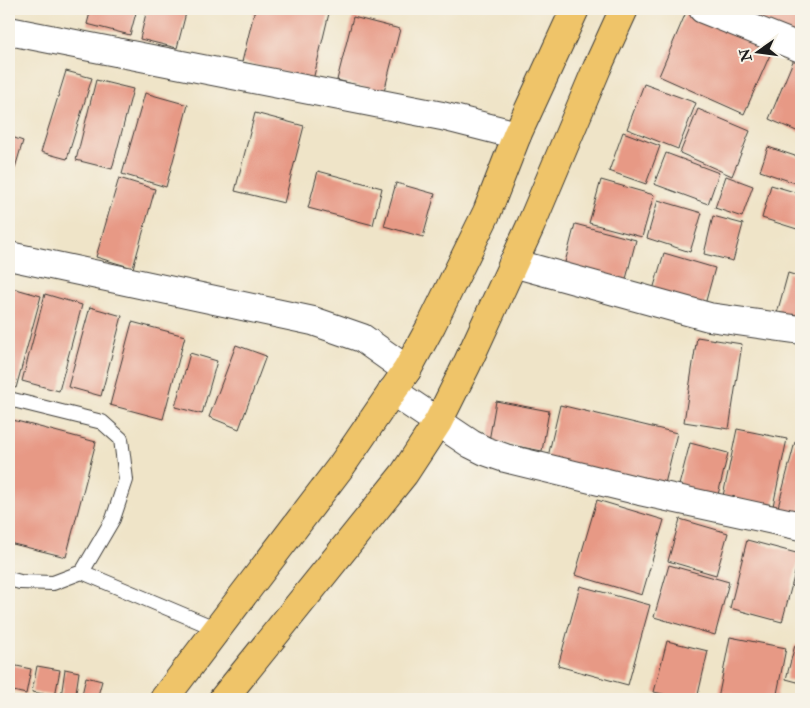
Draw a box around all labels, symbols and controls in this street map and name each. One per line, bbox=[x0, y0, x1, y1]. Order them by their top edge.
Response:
north arrow bbox=[732, 28, 782, 78]
text: N bbox=[736, 46, 756, 64]

